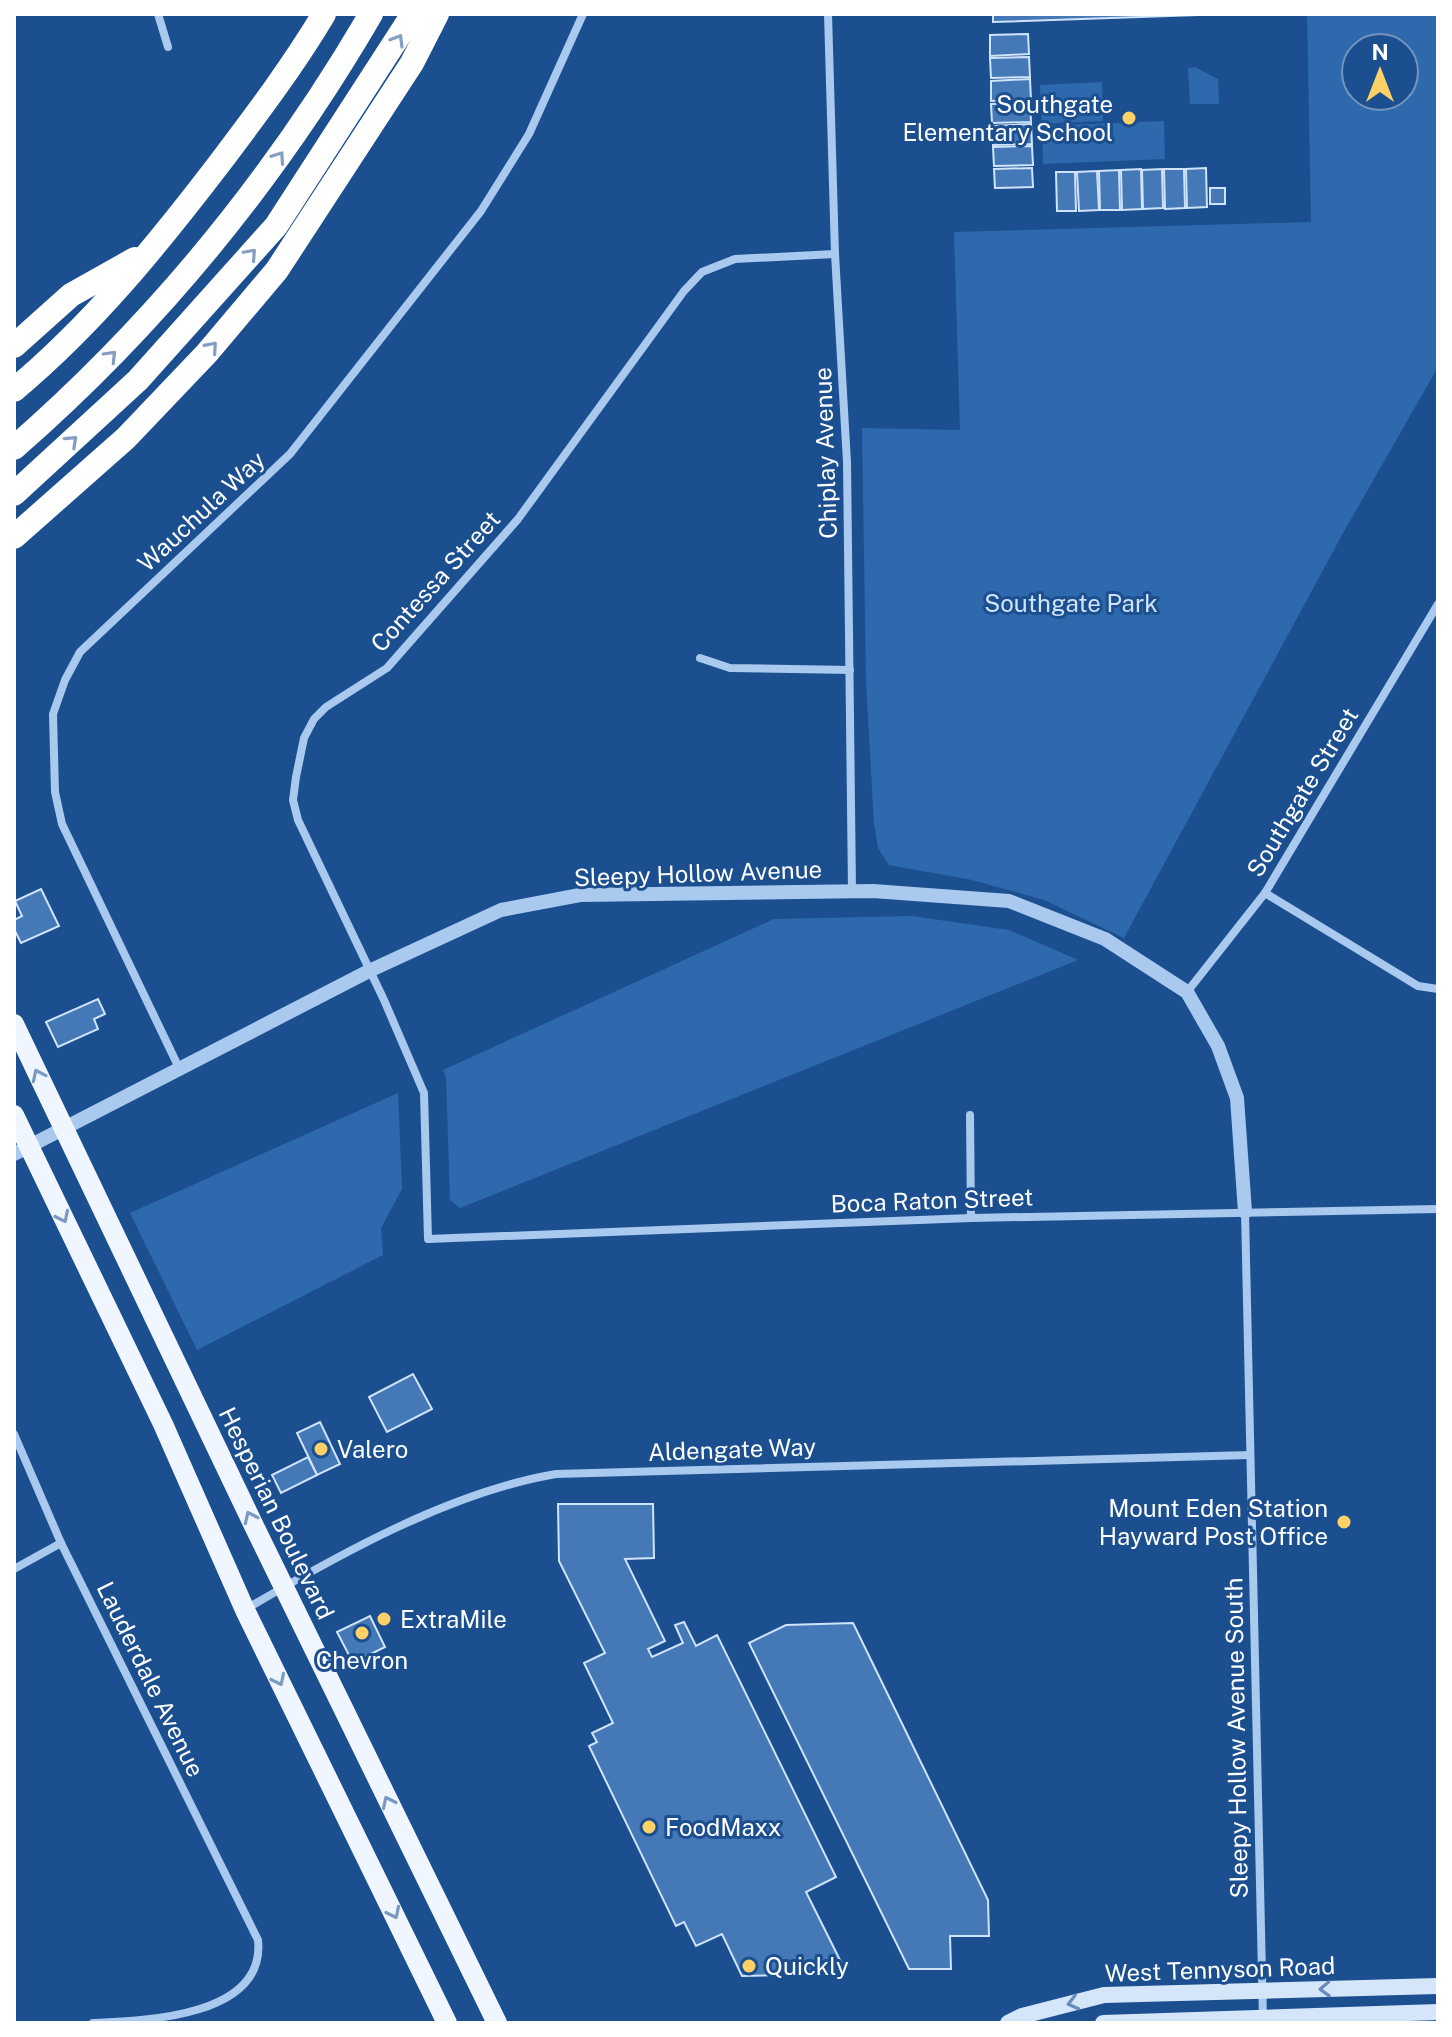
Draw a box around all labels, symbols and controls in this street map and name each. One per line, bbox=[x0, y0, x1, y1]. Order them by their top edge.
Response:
north arrow bbox=[1340, 32, 1420, 112]
one-way arrow bbox=[388, 34, 404, 49]
text: N bbox=[1371, 39, 1389, 65]
place label: Southgate Elementary School bbox=[902, 90, 1113, 146]
marker: Southgate Elementary School bbox=[1120, 109, 1138, 127]
one-way arrow bbox=[269, 152, 283, 166]
one-way arrow bbox=[242, 248, 256, 263]
one-way arrow bbox=[202, 342, 217, 357]
one-way arrow bbox=[102, 351, 117, 365]
street label: Chiplay Avenue bbox=[808, 367, 842, 539]
one-way arrow bbox=[62, 437, 77, 451]
street label: Wauchula Way bbox=[132, 445, 270, 577]
street label: Contessa Street bbox=[365, 505, 505, 657]
park label: Southgate Park bbox=[984, 589, 1158, 617]
street label: Southgate Street bbox=[1240, 702, 1364, 882]
street label: Sleepy Hollow Avenue bbox=[573, 855, 823, 891]
one-way arrow bbox=[32, 1069, 48, 1084]
street label: Boca Raton Street bbox=[830, 1182, 1034, 1218]
one-way arrow bbox=[53, 1208, 69, 1223]
street label: Hesperian Boulevard bbox=[213, 1402, 341, 1624]
street label: Aldengate Way bbox=[648, 1432, 817, 1466]
place label: Valero bbox=[337, 1435, 408, 1463]
marker: Valero bbox=[312, 1440, 330, 1458]
place label: Mount Eden Station Hayward Post Office bbox=[1099, 1494, 1328, 1550]
one-way arrow bbox=[244, 1510, 260, 1525]
marker: Mount Eden Station Hayward Post Office bbox=[1335, 1513, 1353, 1531]
street label: Lauderdale Avenue bbox=[92, 1577, 210, 1781]
street label: Sleepy Hollow Avenue South bbox=[1219, 1577, 1253, 1899]
place label: ExtraMile bbox=[400, 1605, 507, 1633]
marker: ExtraMile bbox=[375, 1610, 393, 1628]
marker: Chevron bbox=[353, 1624, 371, 1642]
place label: Chevron bbox=[316, 1646, 408, 1674]
one-way arrow bbox=[269, 1671, 285, 1686]
one-way arrow bbox=[383, 1796, 398, 1811]
place label: FoodMaxx bbox=[665, 1813, 781, 1841]
marker: FoodMaxx bbox=[640, 1818, 658, 1836]
one-way arrow bbox=[384, 1905, 400, 1920]
street label: West Tennyson Road bbox=[1104, 1951, 1336, 1987]
place label: Quickly bbox=[765, 1952, 849, 1980]
marker: Quickly bbox=[740, 1957, 758, 1975]
one-way arrow bbox=[1318, 1980, 1331, 1997]
one-way arrow bbox=[1067, 1994, 1081, 2011]

